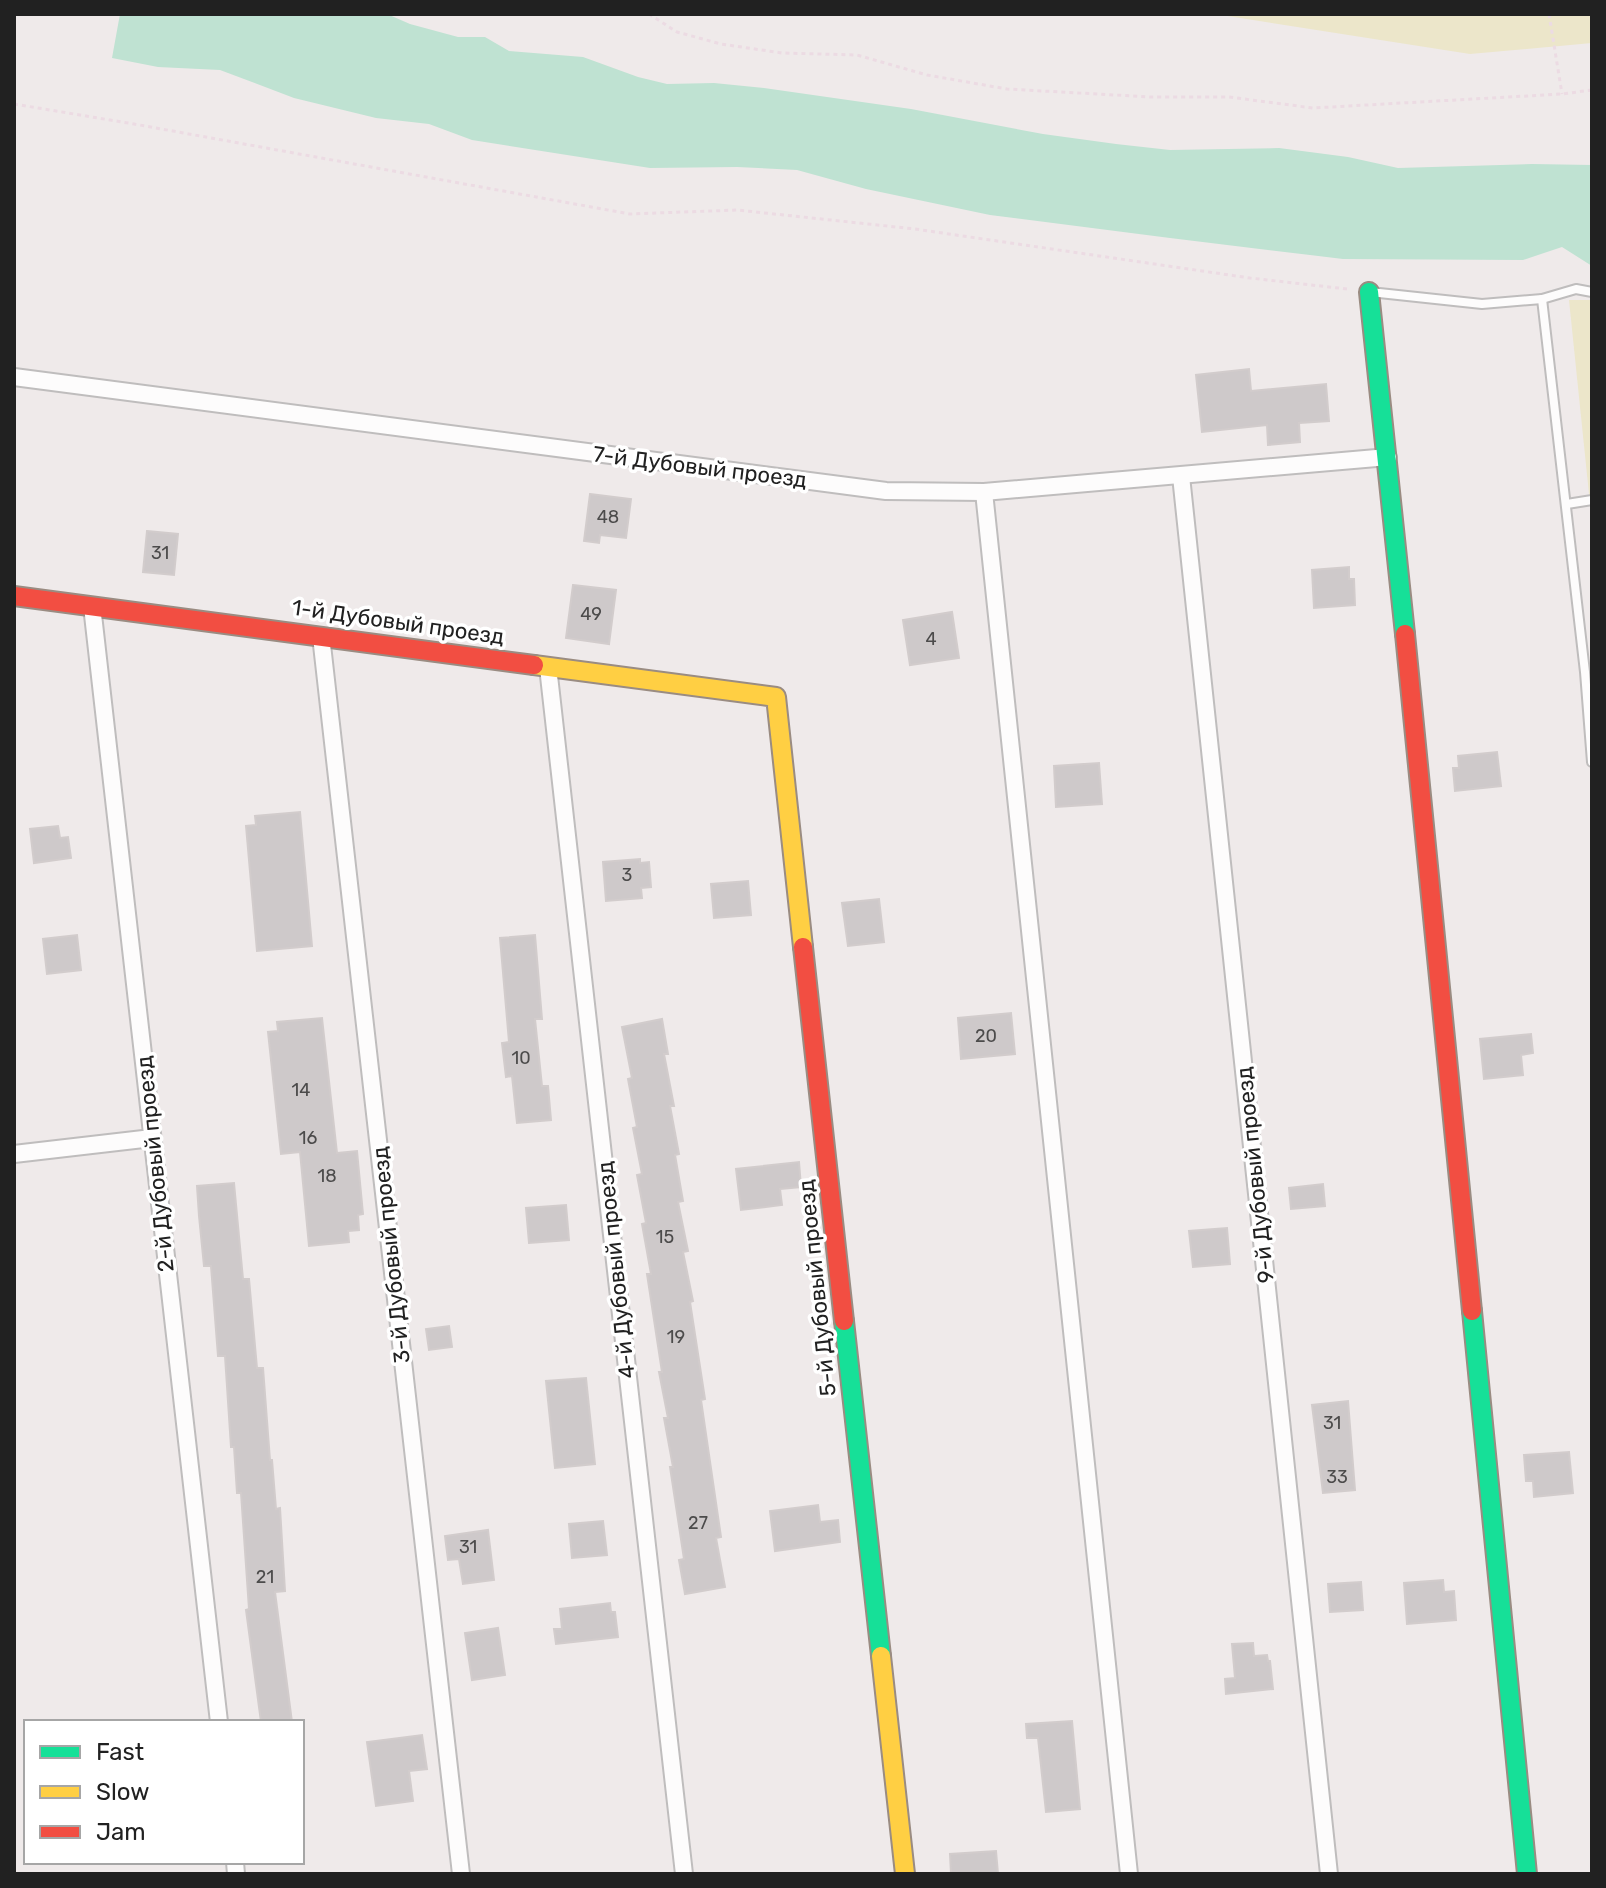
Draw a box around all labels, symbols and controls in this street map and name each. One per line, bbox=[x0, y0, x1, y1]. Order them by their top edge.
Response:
street label: 7-й Дубовый проезд bbox=[592, 440, 808, 494]
house number: 48 bbox=[597, 506, 619, 528]
house number: 31 bbox=[151, 542, 169, 564]
street label: 1-й Дубовый проезд bbox=[290, 594, 506, 650]
house number: 49 bbox=[580, 603, 602, 625]
house number: 4 bbox=[925, 628, 937, 650]
house number: 3 bbox=[622, 864, 632, 886]
house number: 20 bbox=[975, 1025, 997, 1047]
house number: 10 bbox=[511, 1047, 531, 1069]
street label: 2-й Дубовый проезд bbox=[130, 1055, 180, 1273]
street label: 9-й Дубовый проезд bbox=[1230, 1065, 1280, 1285]
house number: 14 bbox=[292, 1079, 310, 1101]
house number: 16 bbox=[299, 1127, 317, 1149]
street label: 3-й Дубовый проезд bbox=[366, 1145, 416, 1365]
street label: 4-й Дубовый проезд bbox=[591, 1160, 641, 1380]
house number: 18 bbox=[317, 1165, 337, 1187]
street label: 5-й Дубовый проезд bbox=[792, 1178, 842, 1398]
house number: 15 bbox=[656, 1226, 674, 1248]
house number: 19 bbox=[667, 1326, 685, 1348]
house number: 31 bbox=[1323, 1412, 1341, 1434]
house number: 33 bbox=[1326, 1466, 1348, 1488]
house number: 27 bbox=[688, 1512, 708, 1534]
house number: 31 bbox=[459, 1536, 477, 1558]
house number: 21 bbox=[256, 1566, 274, 1588]
legend bbox=[24, 1720, 304, 1864]
text: Fast bbox=[96, 1738, 144, 1766]
text: Slow bbox=[96, 1778, 149, 1806]
text: Jam bbox=[96, 1818, 146, 1846]

